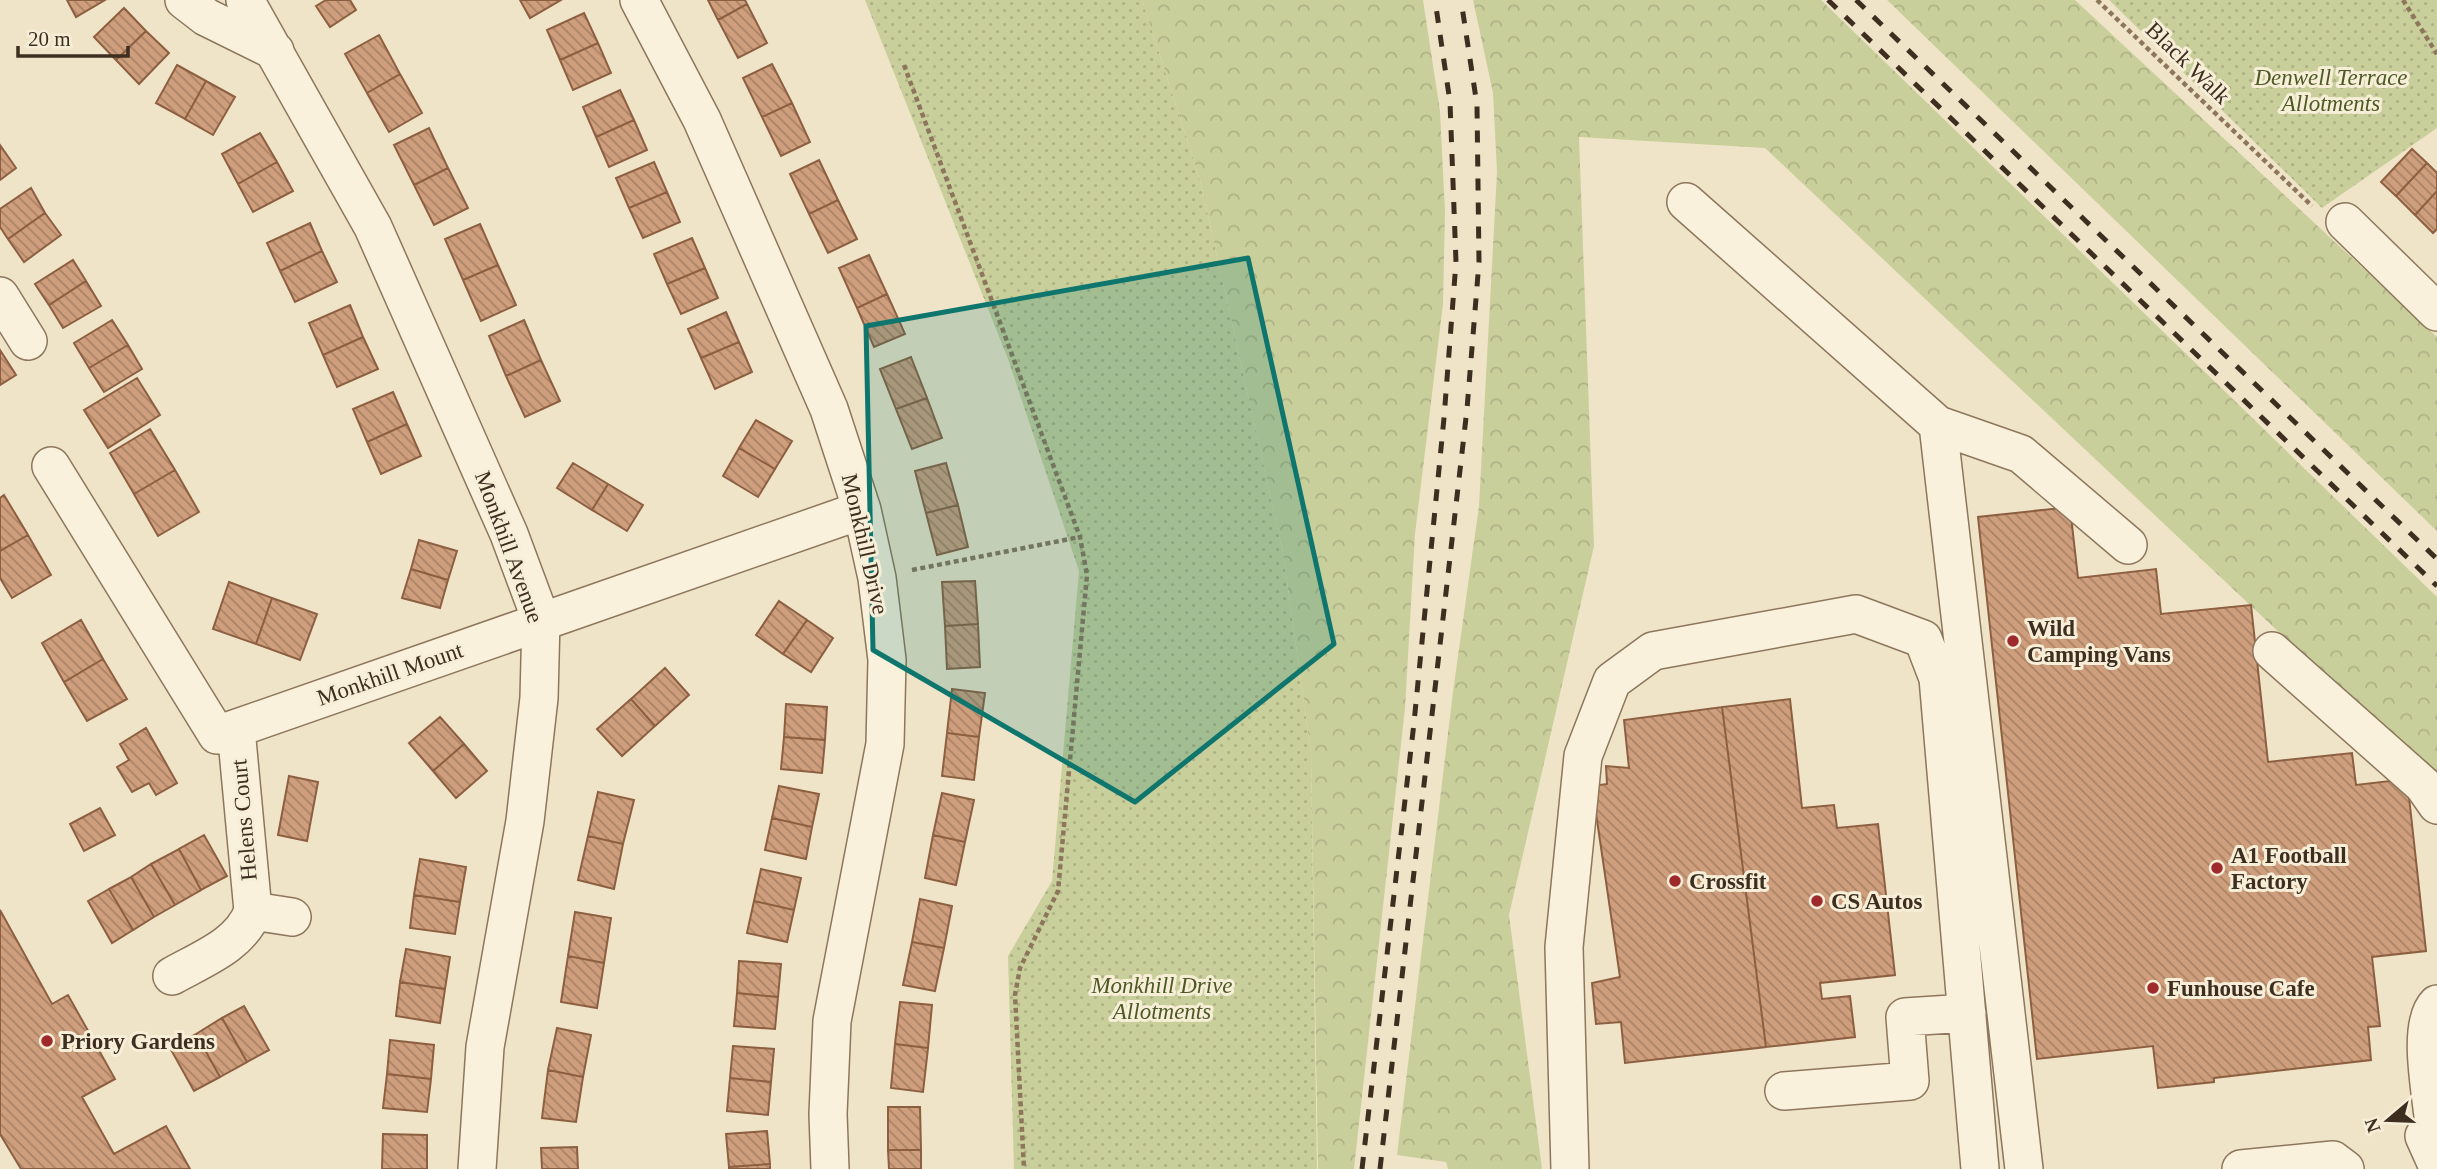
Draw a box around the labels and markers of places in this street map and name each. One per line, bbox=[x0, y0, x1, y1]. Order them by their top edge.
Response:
place label: Wild Camping Vans bbox=[2027, 616, 2171, 667]
marker: Wild Camping Vans bbox=[2005, 633, 2021, 649]
place label: A1 Football Factory bbox=[2231, 843, 2347, 894]
marker: A1 Football Factory bbox=[2209, 860, 2225, 876]
place label: Crossfit bbox=[1689, 869, 1767, 894]
marker: Crossfit bbox=[1667, 873, 1683, 889]
place label: CS Autos bbox=[1831, 889, 1922, 914]
marker: CS Autos bbox=[1809, 893, 1825, 909]
place label: Funhouse Cafe bbox=[2167, 976, 2315, 1001]
marker: Funhouse Cafe bbox=[2145, 980, 2161, 996]
place label: Priory Gardens bbox=[61, 1029, 215, 1054]
marker: Priory Gardens bbox=[39, 1033, 55, 1049]

